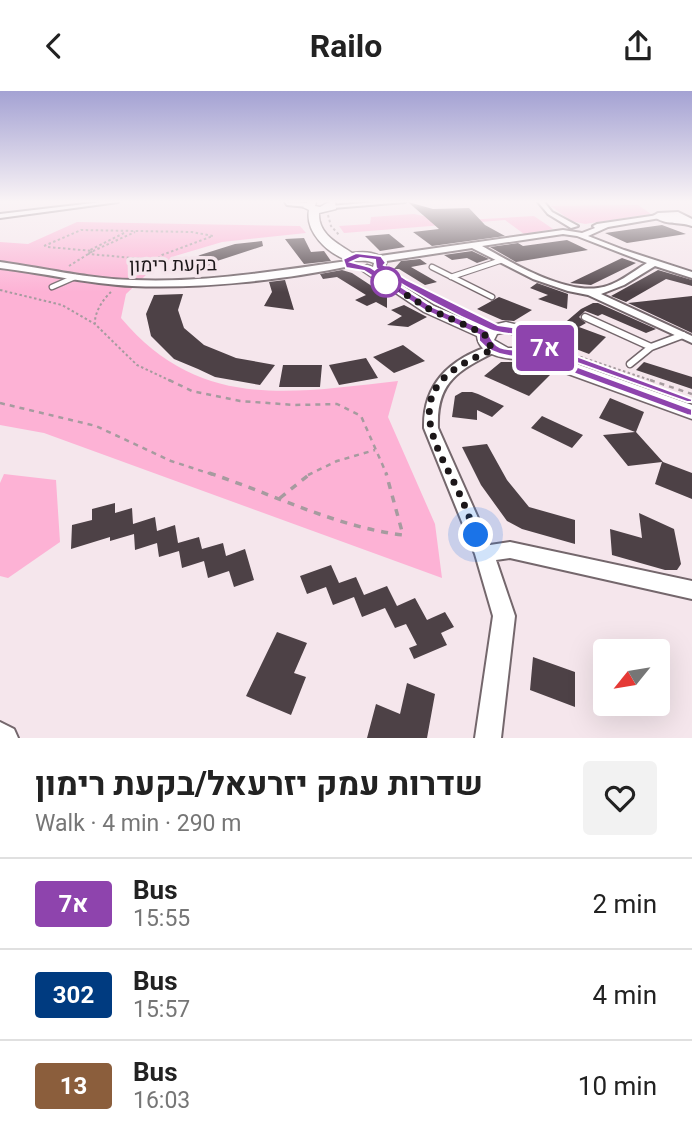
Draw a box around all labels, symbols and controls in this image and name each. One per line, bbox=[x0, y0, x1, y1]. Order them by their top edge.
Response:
icon: back bbox=[35, 27, 73, 65]
text: Railo bbox=[310, 27, 382, 65]
icon: share bbox=[619, 27, 657, 65]
street label: בקעת רימון bbox=[129, 252, 217, 277]
unlabelled marker bbox=[371, 267, 401, 297]
line badge: 7א bbox=[514, 325, 576, 371]
text: 7א bbox=[530, 334, 560, 362]
your location bbox=[458, 517, 493, 552]
north arrow bbox=[593, 639, 670, 716]
map controls bbox=[593, 639, 670, 716]
button: heart bbox=[583, 761, 657, 835]
text: שדרות עמק יזרעאל/בקעת רימון bbox=[35, 764, 483, 803]
text: Walk · 4 min · 290 m bbox=[35, 810, 241, 837]
text: Bus bbox=[133, 875, 178, 905]
text: 2 min bbox=[592, 889, 657, 919]
text: 7א bbox=[59, 890, 88, 918]
text: 15:55 bbox=[133, 905, 190, 932]
text: Bus bbox=[133, 966, 178, 996]
text: 4 min bbox=[592, 980, 657, 1010]
text: 302 bbox=[53, 981, 94, 1009]
text: 15:57 bbox=[133, 996, 190, 1023]
text: Bus bbox=[133, 1057, 178, 1087]
text: 10 min bbox=[578, 1071, 657, 1101]
text: 13 bbox=[60, 1072, 87, 1100]
text: 16:03 bbox=[133, 1087, 190, 1114]

